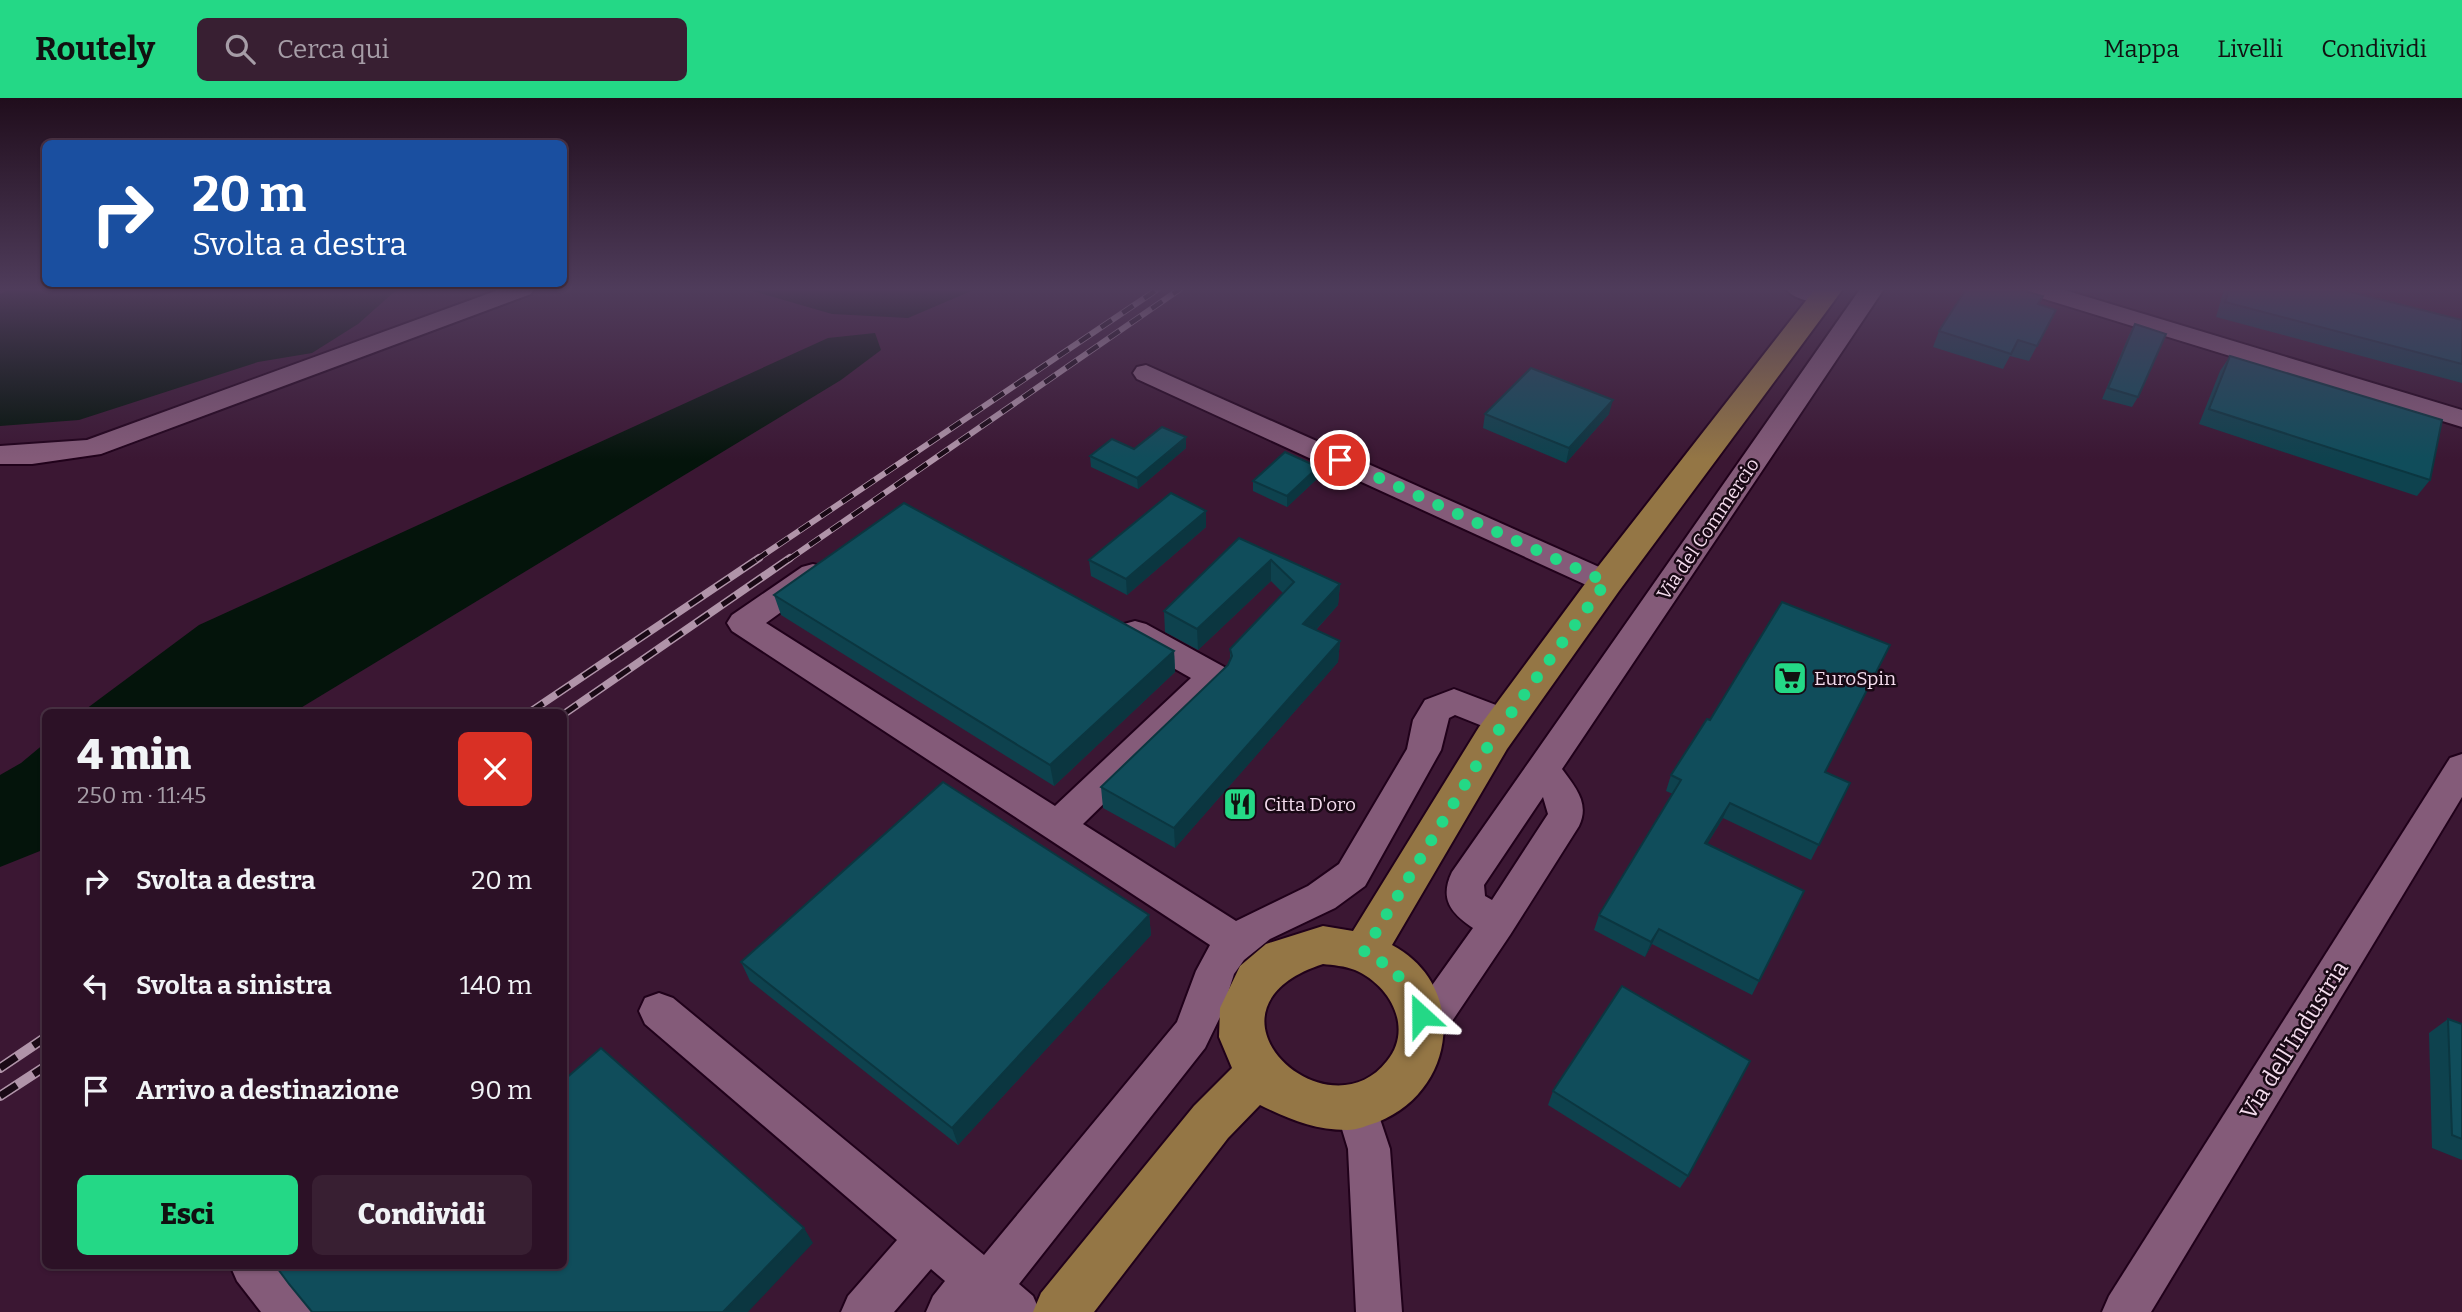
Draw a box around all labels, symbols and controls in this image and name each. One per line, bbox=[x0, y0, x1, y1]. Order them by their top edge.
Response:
search box bbox=[197, 18, 687, 81]
text: Routely bbox=[35, 29, 155, 69]
icon: search bbox=[221, 30, 259, 68]
text: Cerca qui bbox=[277, 34, 389, 65]
text: Mappa bbox=[2103, 35, 2179, 63]
text: Livelli bbox=[2217, 35, 2283, 63]
text: Condividi bbox=[2321, 35, 2427, 63]
text: 20 m bbox=[192, 165, 306, 224]
icon: right bbox=[77, 168, 168, 259]
text: Svolta a destra bbox=[192, 225, 407, 263]
pin bbox=[1310, 430, 1370, 490]
icon: arrive bbox=[1321, 441, 1359, 479]
street label: Via del Commercio bbox=[1652, 454, 1764, 604]
supermarket icon: EuroSpin bbox=[1771, 659, 1809, 697]
place label: EuroSpin bbox=[1814, 667, 1896, 690]
text: 4 min bbox=[77, 730, 191, 780]
button: close bbox=[458, 732, 532, 806]
text: 250 m · 11:45 bbox=[77, 781, 206, 809]
restaurant icon: Citta D'oro bbox=[1221, 785, 1259, 823]
place label: Citta D'oro bbox=[1264, 793, 1356, 816]
icon: right bbox=[77, 862, 115, 900]
text: Svolta a destra bbox=[136, 865, 315, 896]
text: 20 m bbox=[471, 865, 532, 896]
street label: Via dell'Industria bbox=[2234, 955, 2354, 1125]
icon: left bbox=[77, 967, 115, 1005]
text: Svolta a sinistra bbox=[136, 970, 332, 1001]
text: 140 m bbox=[460, 970, 532, 1001]
position arrow bbox=[1384, 978, 1458, 1052]
icon: arrive bbox=[77, 1072, 115, 1110]
text: Arrivo a destinazione bbox=[136, 1075, 399, 1106]
text: 90 m bbox=[470, 1075, 532, 1106]
button: Esci bbox=[77, 1175, 298, 1255]
button: Condividi bbox=[312, 1175, 532, 1255]

